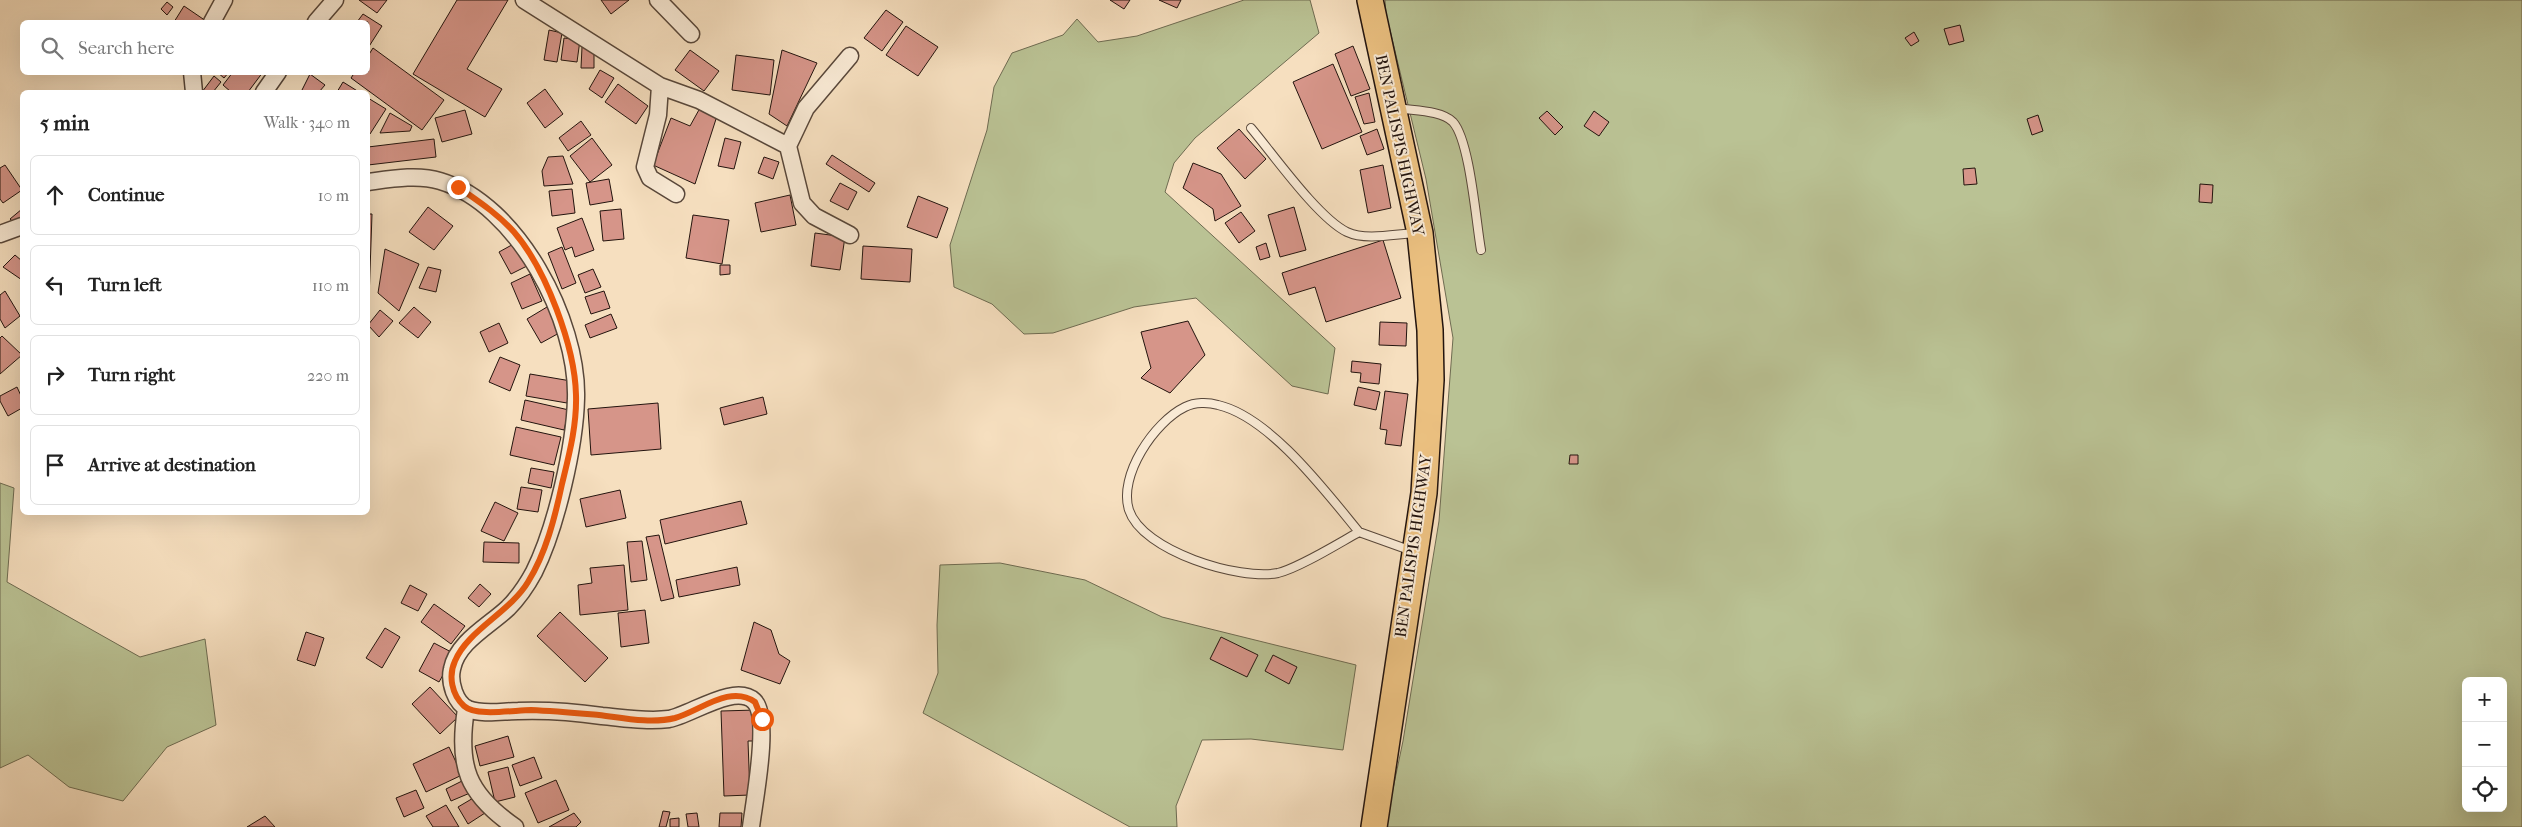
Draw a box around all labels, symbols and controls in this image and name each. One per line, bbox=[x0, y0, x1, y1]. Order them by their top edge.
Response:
search box bbox=[20, 20, 370, 75]
icon: search bbox=[38, 34, 66, 62]
text: Search here bbox=[78, 37, 174, 59]
street label: BEN PALISPIS HIGHWAY bbox=[1371, 53, 1429, 238]
text: 5 min bbox=[40, 111, 89, 135]
text: Walk · 340 m bbox=[264, 113, 350, 132]
route end bbox=[447, 176, 470, 199]
icon: ahead bbox=[41, 181, 69, 209]
text: Continue bbox=[88, 184, 164, 206]
text: 10 m bbox=[318, 186, 349, 205]
icon: left bbox=[41, 271, 69, 299]
text: Turn left bbox=[88, 274, 162, 296]
text: 110 m bbox=[312, 276, 349, 295]
icon: right bbox=[41, 361, 69, 389]
text: Turn right bbox=[88, 364, 175, 386]
text: 220 m bbox=[307, 366, 349, 385]
icon: arrive bbox=[41, 451, 69, 479]
street label: BEN PALISPIS HIGHWAY bbox=[1391, 452, 1435, 639]
text: Arrive at destination bbox=[88, 454, 256, 476]
map controls bbox=[2462, 677, 2507, 812]
button: + bbox=[2462, 677, 2507, 722]
route start bbox=[751, 708, 774, 731]
button: − bbox=[2462, 722, 2507, 767]
button: locate bbox=[2462, 767, 2507, 812]

